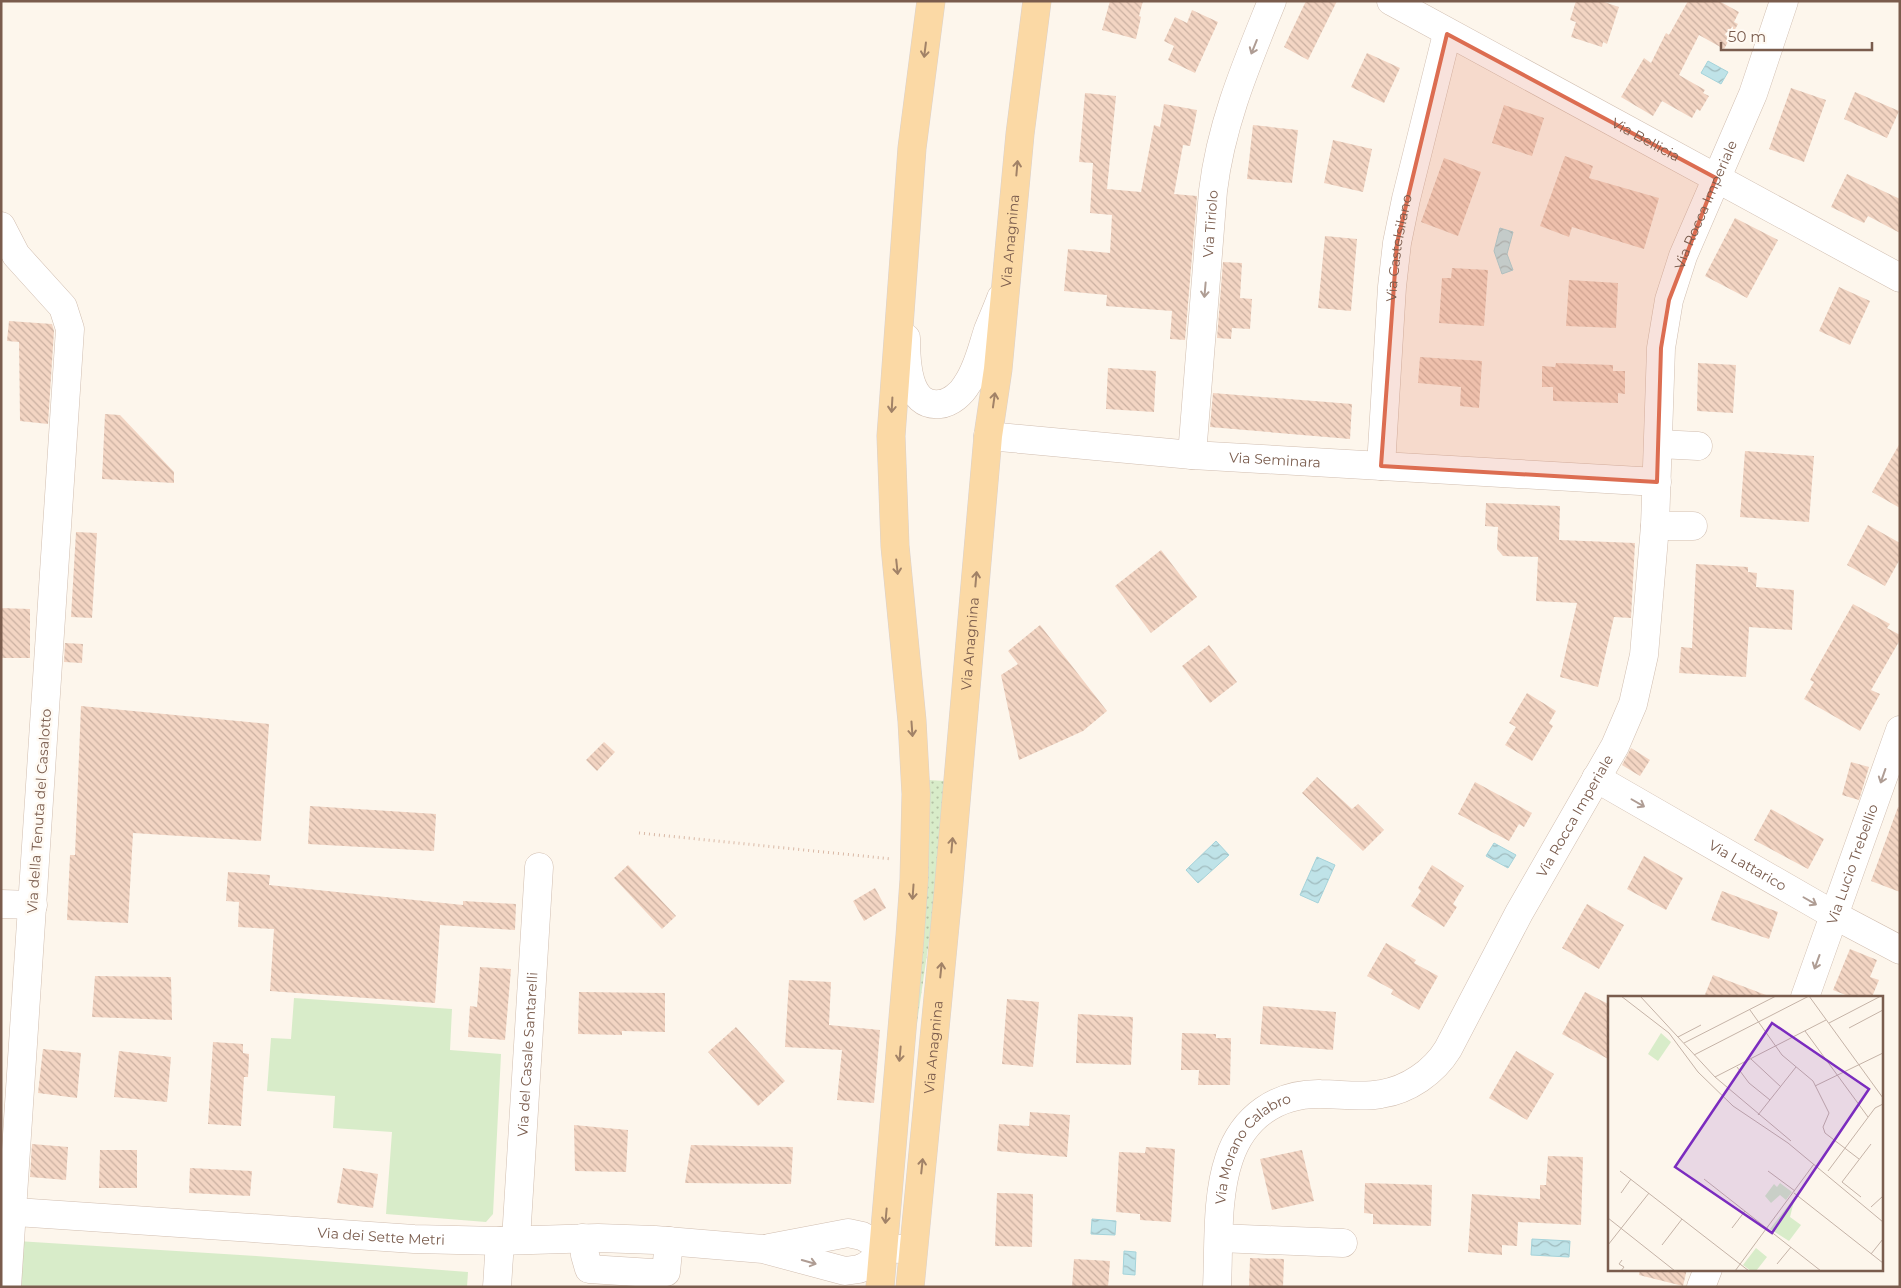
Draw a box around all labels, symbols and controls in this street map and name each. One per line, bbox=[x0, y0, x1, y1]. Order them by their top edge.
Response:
scale bar bbox=[1721, 20, 1872, 52]
text: 50 m bbox=[1728, 27, 1766, 46]
one-way arrow bbox=[1249, 38, 1258, 54]
one-way arrow bbox=[920, 41, 930, 57]
street label: Via Bellicia bbox=[1608, 114, 1683, 166]
street label: Via Rocca Imperiale bbox=[1670, 137, 1741, 271]
one-way arrow bbox=[1012, 161, 1022, 177]
street label: Via Tiriolo bbox=[1199, 189, 1222, 258]
street label: Via Castelsilano bbox=[1382, 192, 1416, 302]
street label: Via Anagnina bbox=[997, 193, 1023, 288]
one-way arrow bbox=[1201, 282, 1210, 298]
one-way arrow bbox=[989, 392, 999, 408]
one-way arrow bbox=[888, 397, 897, 413]
street label: Via Seminara bbox=[1229, 448, 1321, 471]
one-way arrow bbox=[892, 559, 901, 575]
one-way arrow bbox=[971, 571, 981, 587]
street label: Via Anagnina bbox=[957, 596, 983, 691]
street label: Via della Tenuta del Casalotto bbox=[23, 708, 55, 914]
one-way arrow bbox=[908, 721, 917, 737]
street label: Via Rocca Imperiale bbox=[1532, 751, 1617, 880]
one-way arrow bbox=[1878, 768, 1888, 784]
one-way arrow bbox=[1631, 798, 1645, 808]
street label: Via Lucio Trebellio bbox=[1823, 801, 1882, 927]
street label: Via Lattarico bbox=[1706, 836, 1790, 895]
one-way arrow bbox=[948, 838, 957, 854]
one-way arrow bbox=[909, 884, 918, 900]
one-way arrow bbox=[1802, 897, 1816, 907]
one-way arrow bbox=[1812, 954, 1822, 970]
one-way arrow bbox=[936, 962, 946, 978]
street label: Via del Casale Santarelli bbox=[513, 971, 542, 1137]
inset map bbox=[1608, 996, 1884, 1270]
street label: Via Anagnina bbox=[920, 1000, 947, 1095]
one-way arrow bbox=[895, 1046, 905, 1062]
street label: Via Morano Calabro bbox=[1211, 1089, 1293, 1205]
one-way arrow bbox=[917, 1158, 926, 1174]
one-way arrow bbox=[882, 1208, 891, 1224]
street label: Via dei Sette Metri bbox=[317, 1223, 445, 1249]
one-way arrow bbox=[801, 1258, 817, 1268]

